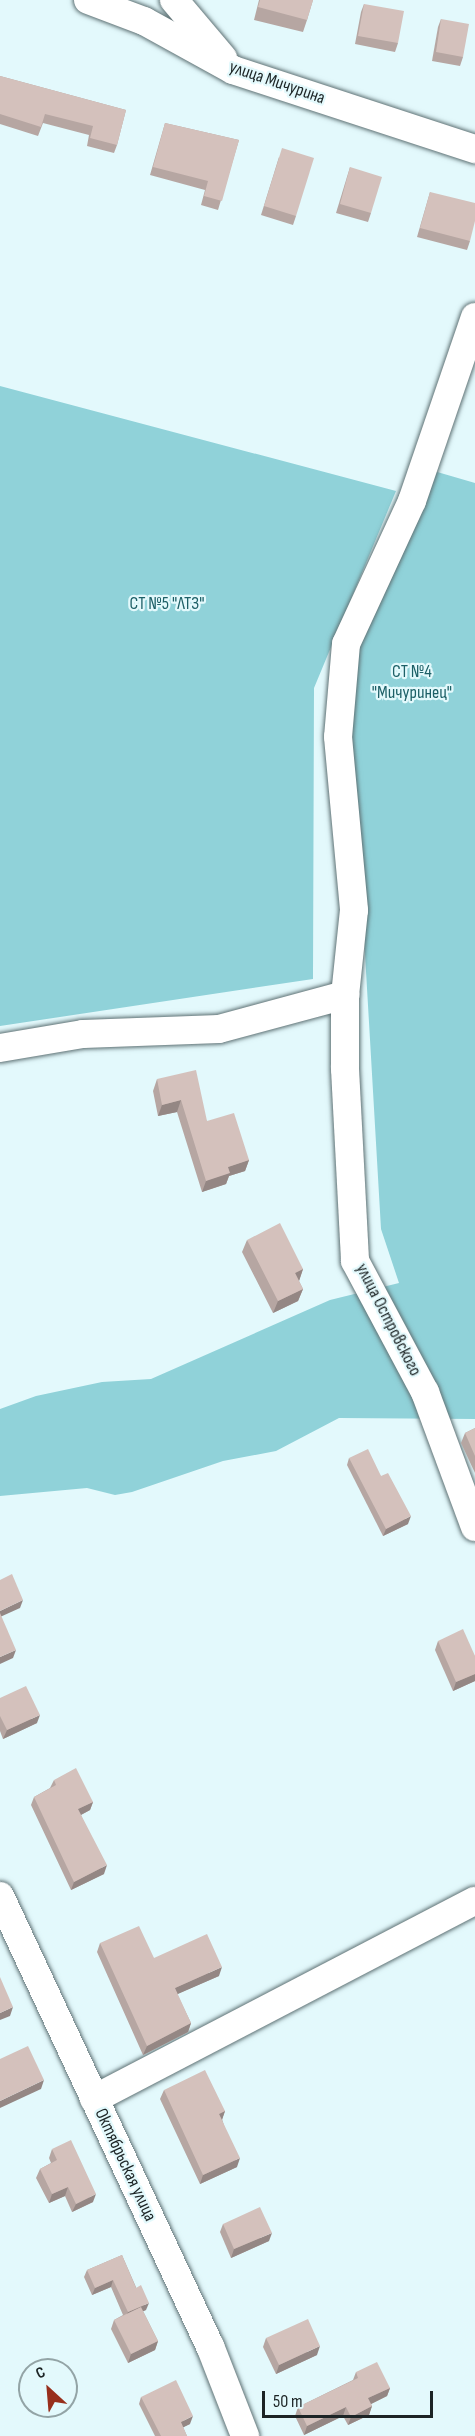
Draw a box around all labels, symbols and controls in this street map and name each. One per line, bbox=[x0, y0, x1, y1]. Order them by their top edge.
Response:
street label: улица Мичурина bbox=[226, 57, 328, 109]
park label: СТ №5 "ЛТЗ" bbox=[130, 593, 204, 615]
park label: СТ №4 "Мичуринец" bbox=[372, 662, 452, 704]
street label: улица Островского bbox=[350, 1260, 426, 1380]
street label: Октябрьская улица bbox=[89, 2105, 161, 2225]
north arrow bbox=[18, 2358, 78, 2418]
text: С bbox=[33, 2363, 49, 2384]
scale bar bbox=[265, 2379, 436, 2417]
text: 50 m bbox=[273, 2391, 303, 2412]

